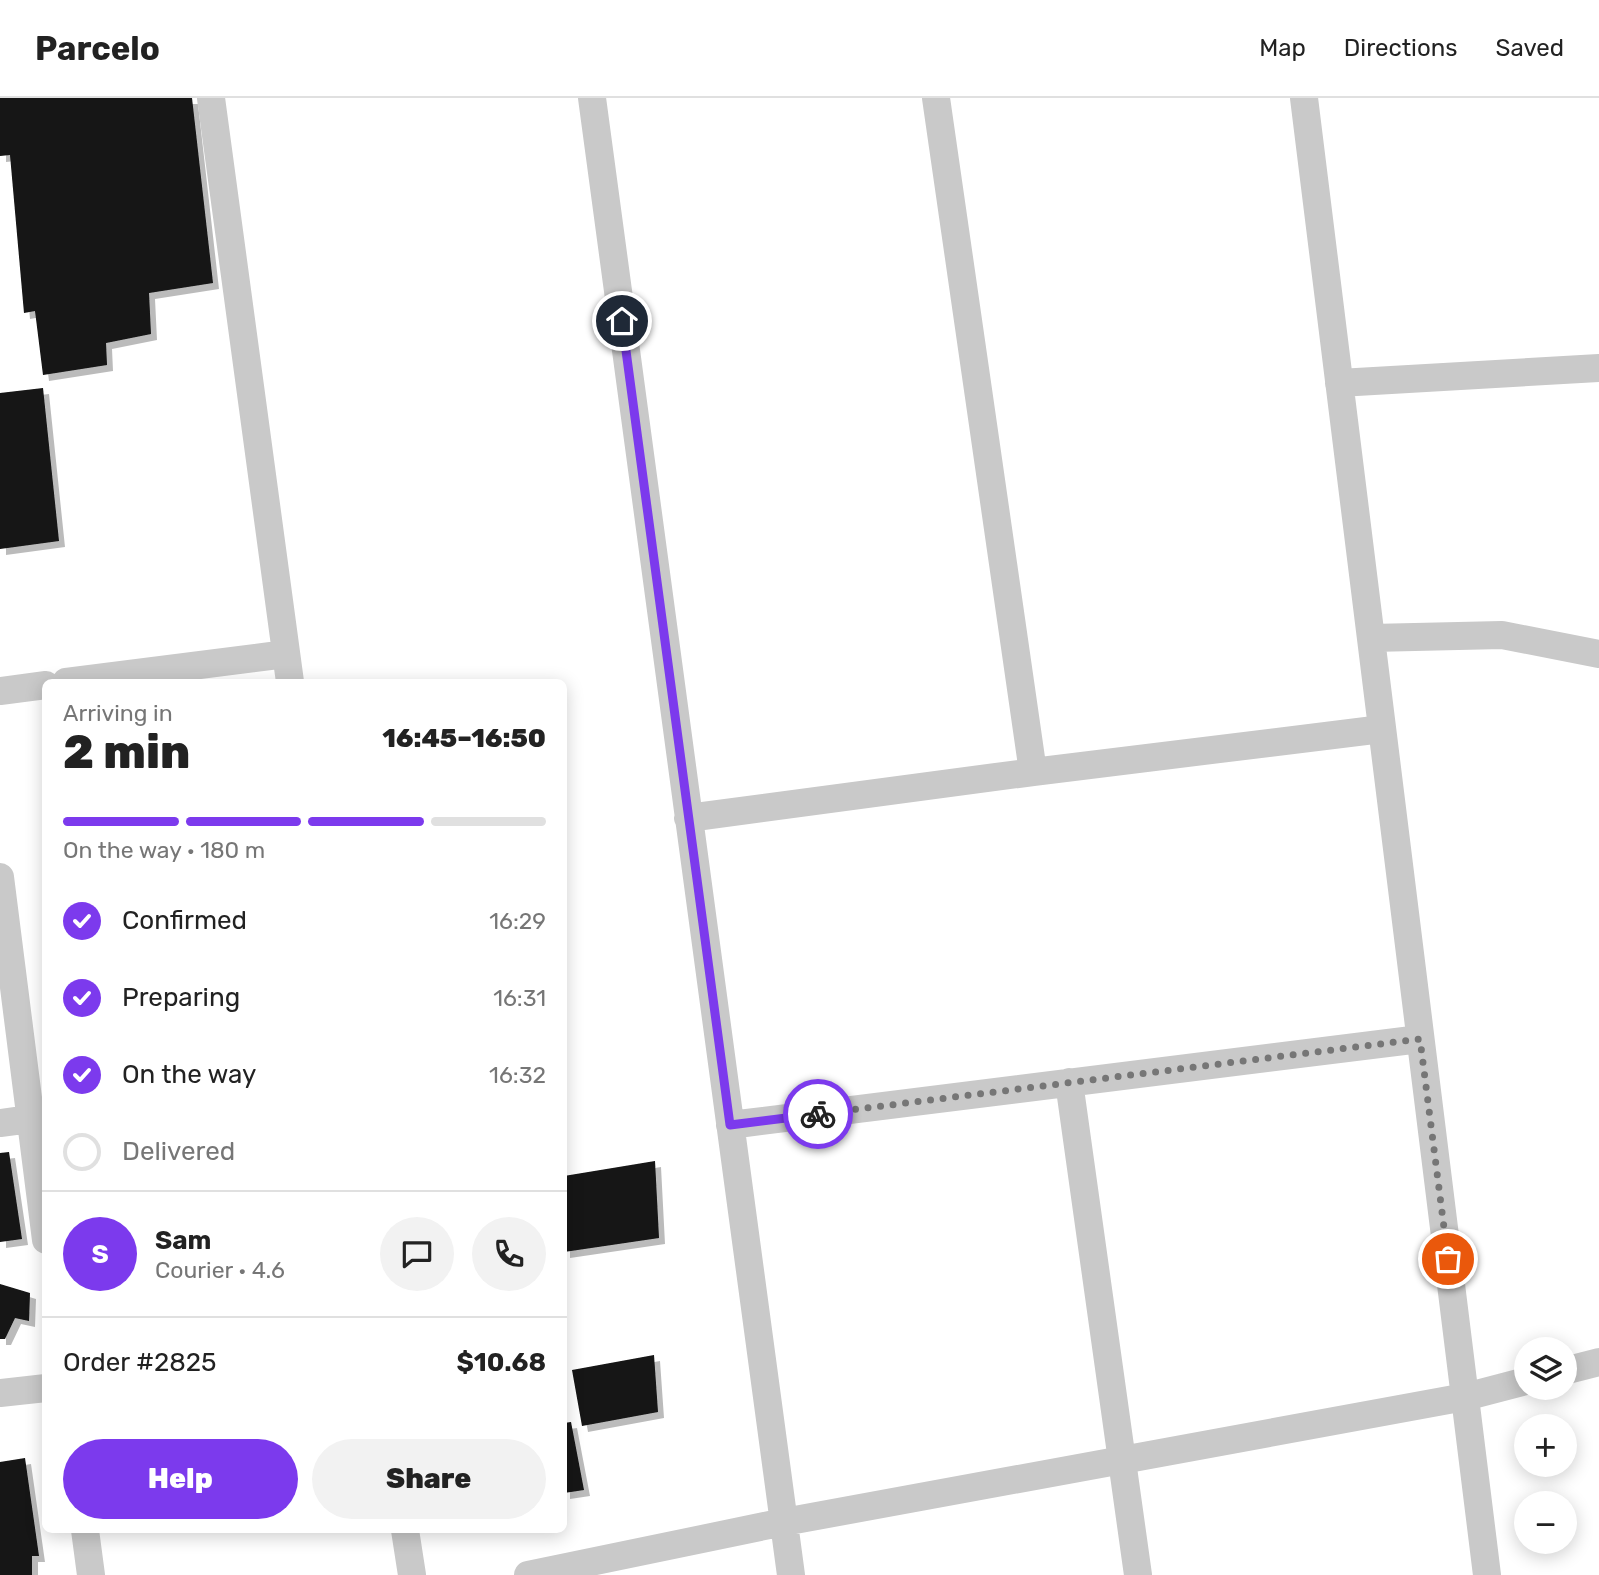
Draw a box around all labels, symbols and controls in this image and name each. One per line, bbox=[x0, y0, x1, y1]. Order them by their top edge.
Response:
text: Parcelo bbox=[35, 29, 160, 68]
text: Map bbox=[1259, 34, 1306, 62]
text: Directions bbox=[1344, 34, 1457, 62]
text: Saved bbox=[1495, 34, 1564, 62]
pin bbox=[592, 291, 652, 351]
icon: home bbox=[603, 302, 641, 340]
text: Arriving in bbox=[63, 699, 173, 727]
text: 16:45–16:50 bbox=[382, 723, 546, 754]
text: 2 min bbox=[63, 725, 190, 780]
text: On the way · 180 m bbox=[63, 836, 265, 864]
icon: check bbox=[63, 902, 101, 940]
text: Confirmed bbox=[122, 905, 247, 936]
text: 16:29 bbox=[489, 907, 546, 935]
icon: check bbox=[63, 979, 101, 1017]
text: Preparing bbox=[122, 982, 240, 1013]
text: 16:31 bbox=[493, 984, 546, 1012]
icon: check bbox=[63, 1056, 101, 1094]
text: On the way bbox=[122, 1059, 256, 1090]
text: 16:32 bbox=[489, 1061, 546, 1089]
courier bbox=[783, 1079, 853, 1149]
icon: bike bbox=[799, 1095, 837, 1133]
text: Delivered bbox=[122, 1136, 235, 1167]
button: chat bbox=[380, 1217, 454, 1291]
button: phone bbox=[472, 1217, 546, 1291]
text: Sam bbox=[155, 1225, 211, 1256]
pin bbox=[1418, 1229, 1478, 1289]
text: S bbox=[91, 1239, 109, 1270]
icon: bag bbox=[1429, 1240, 1467, 1278]
text: Courier · 4.6 bbox=[155, 1256, 285, 1284]
map controls bbox=[1514, 1337, 1577, 1554]
button: layers bbox=[1514, 1337, 1577, 1400]
text: Order #2825 bbox=[63, 1347, 217, 1378]
text: $10.68 bbox=[456, 1347, 546, 1378]
button: + bbox=[1514, 1414, 1577, 1477]
button: Help bbox=[63, 1439, 298, 1519]
button: Share bbox=[312, 1439, 546, 1519]
button: − bbox=[1514, 1491, 1577, 1554]

